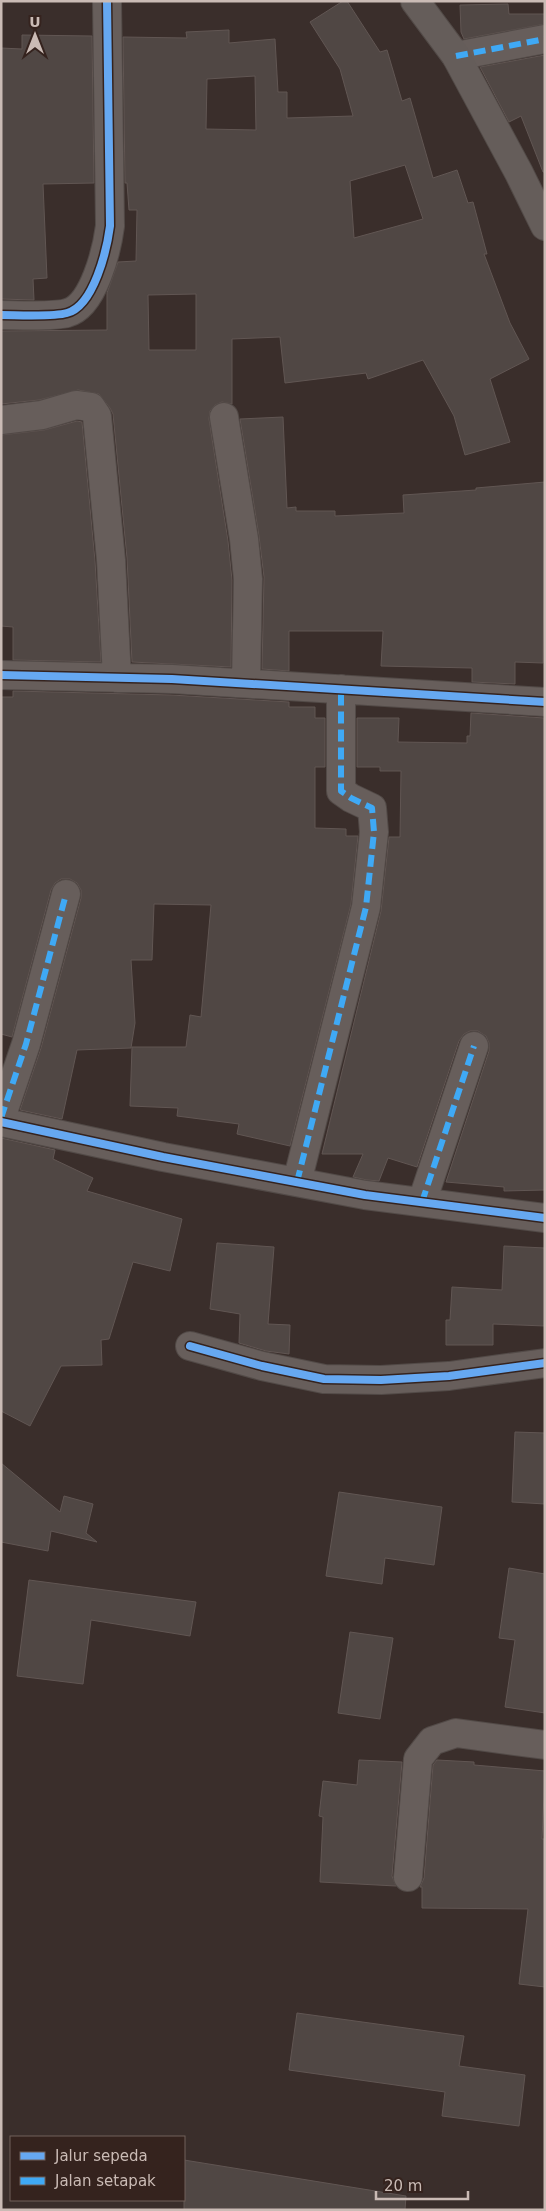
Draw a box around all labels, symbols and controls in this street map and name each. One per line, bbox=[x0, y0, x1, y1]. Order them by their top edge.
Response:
north arrow bbox=[10, 10, 60, 60]
text: U bbox=[29, 14, 41, 30]
legend bbox=[10, 2136, 185, 2201]
text: Jalur sepeda bbox=[54, 2147, 148, 2165]
scale bar bbox=[376, 2168, 468, 2200]
text: Jalan setapak bbox=[54, 2172, 156, 2190]
text: 20 m bbox=[384, 2177, 422, 2195]

